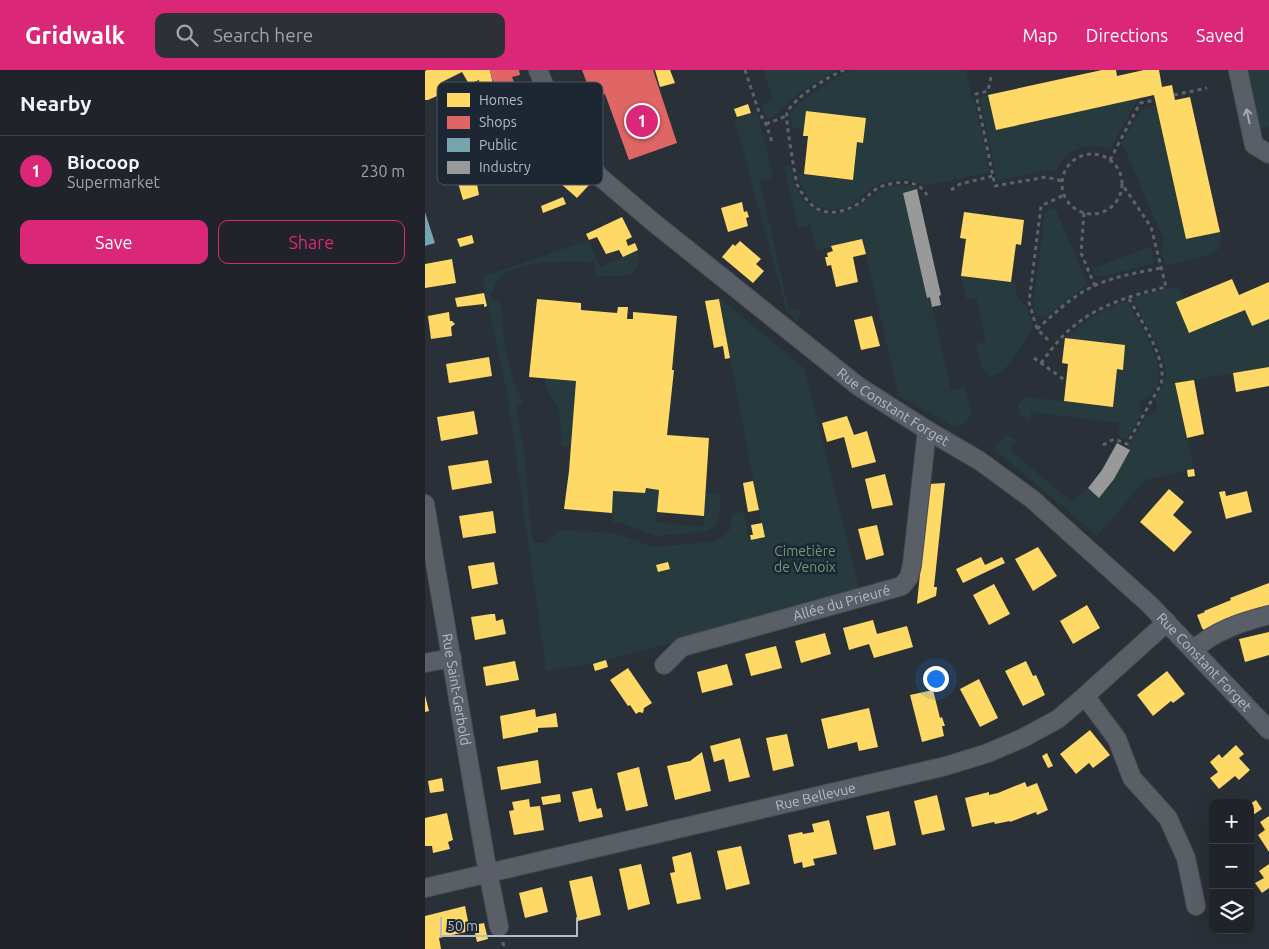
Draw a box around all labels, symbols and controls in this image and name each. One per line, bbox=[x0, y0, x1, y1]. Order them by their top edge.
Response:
search box bbox=[155, 13, 505, 58]
icon: search bbox=[173, 21, 201, 49]
text: Gridwalk bbox=[25, 22, 125, 49]
text: Search here bbox=[213, 24, 313, 46]
text: Map bbox=[1022, 25, 1058, 45]
text: Directions bbox=[1086, 25, 1168, 45]
text: Saved bbox=[1196, 25, 1244, 45]
legend bbox=[437, 82, 603, 185]
text: Nearby bbox=[20, 91, 91, 115]
text: Homes bbox=[479, 92, 523, 108]
pin: 1 bbox=[626, 102, 658, 140]
one-way arrow bbox=[1242, 109, 1252, 125]
text: Shops bbox=[479, 114, 517, 130]
text: Public bbox=[479, 137, 518, 153]
text: Biocoop bbox=[67, 151, 140, 173]
text: Industry bbox=[479, 159, 531, 175]
text: 1 bbox=[31, 162, 41, 180]
text: 230 m bbox=[360, 162, 405, 180]
text: Supermarket bbox=[67, 173, 160, 191]
button: Save bbox=[20, 220, 208, 264]
button: Share bbox=[218, 220, 405, 264]
street label: Rue Constant Forget bbox=[834, 365, 952, 449]
park label: Cimetière de Venoix bbox=[774, 543, 836, 575]
street label: Allée du Prieuré bbox=[791, 582, 892, 624]
street label: Rue Constant Forget bbox=[1154, 609, 1255, 715]
street label: Rue Saint-Gerbold bbox=[439, 632, 474, 747]
your location bbox=[923, 666, 949, 692]
street label: Rue Bellevue bbox=[774, 779, 857, 814]
map controls bbox=[1209, 799, 1254, 934]
button: + bbox=[1209, 799, 1254, 844]
button: − bbox=[1209, 844, 1254, 889]
button: layers bbox=[1209, 889, 1254, 934]
scale bar bbox=[440, 914, 577, 937]
text: 50 m bbox=[447, 918, 478, 934]

